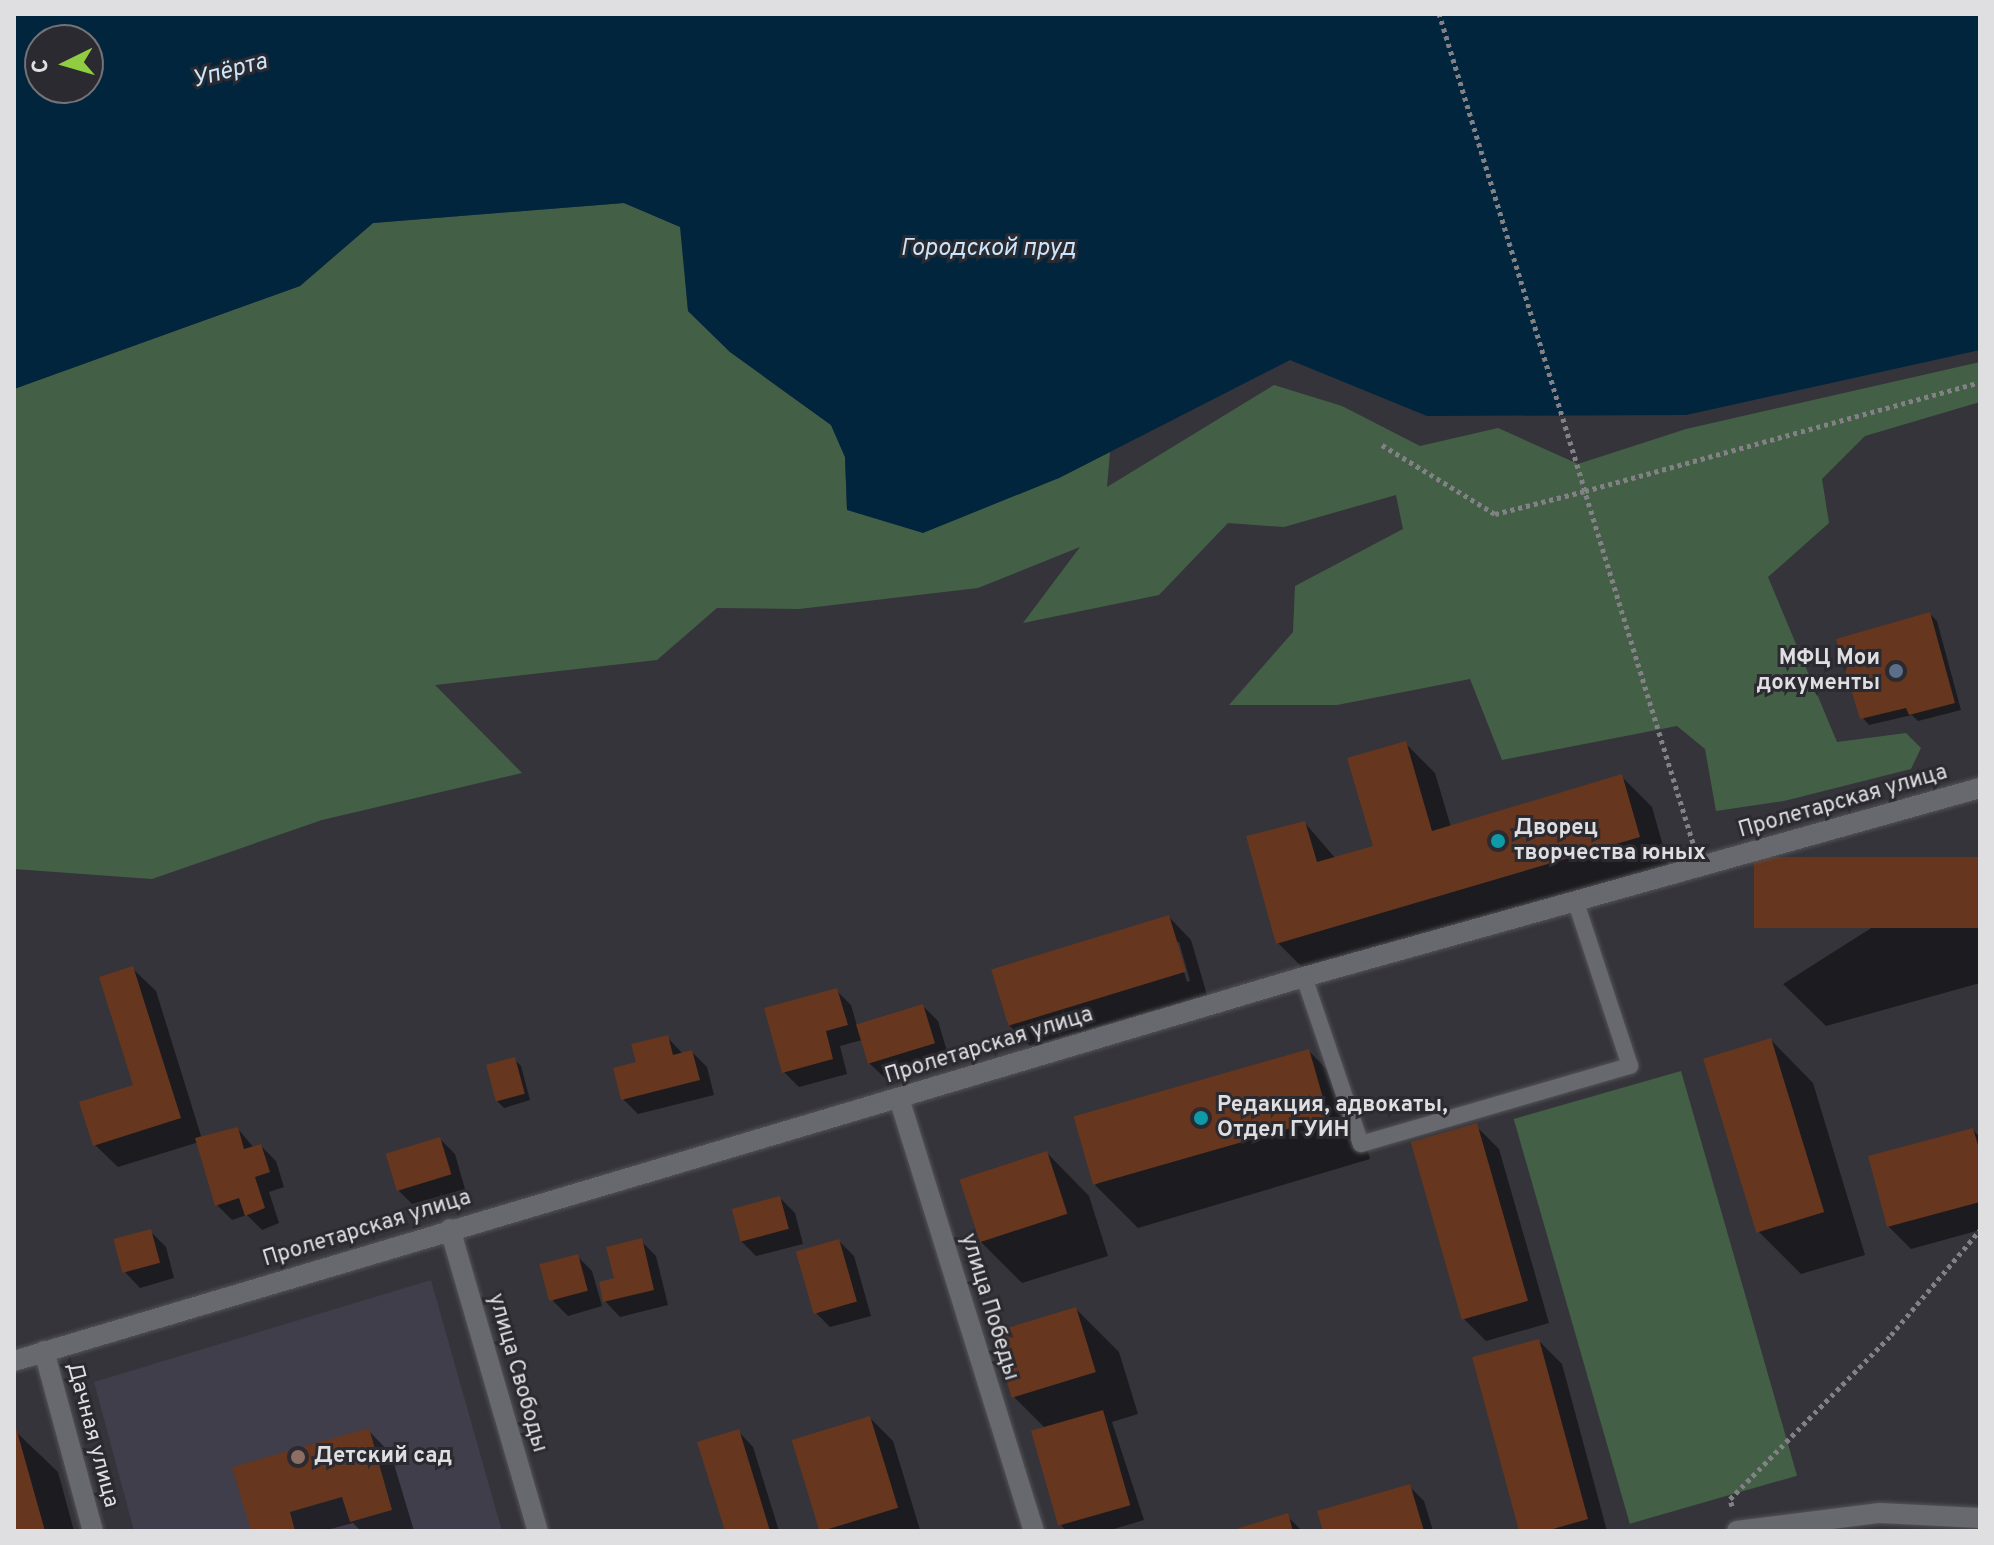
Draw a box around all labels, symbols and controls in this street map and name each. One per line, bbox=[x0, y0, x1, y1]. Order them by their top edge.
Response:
north arrow bbox=[24, 24, 104, 104]
water label: Упёрта bbox=[190, 48, 270, 96]
text: С bbox=[28, 58, 56, 74]
water label: Городской пруд bbox=[900, 236, 1076, 264]
place label: МФЦ Мои документы bbox=[1757, 645, 1880, 696]
marker: МФЦ Мои документы bbox=[1887, 662, 1905, 680]
street label: Пролетарская улица bbox=[1736, 760, 1950, 844]
place label: Дворец творчества юных bbox=[1514, 815, 1706, 866]
marker: Дворец творчества юных bbox=[1489, 832, 1507, 850]
street label: Пролетарская улица bbox=[882, 1002, 1096, 1090]
place label: Редакция, адвокаты, Отдел ГУИН bbox=[1217, 1092, 1448, 1144]
marker: Редакция, адвокаты, Отдел ГУИН bbox=[1192, 1109, 1210, 1127]
street label: Пролетарская улица bbox=[260, 1185, 474, 1273]
street label: улица Победы bbox=[954, 1230, 1024, 1384]
street label: улица Свободы bbox=[482, 1290, 552, 1456]
street label: Дачная улица bbox=[60, 1360, 124, 1510]
place label: Детский сад bbox=[314, 1444, 452, 1470]
marker: Детский сад bbox=[289, 1448, 307, 1466]

